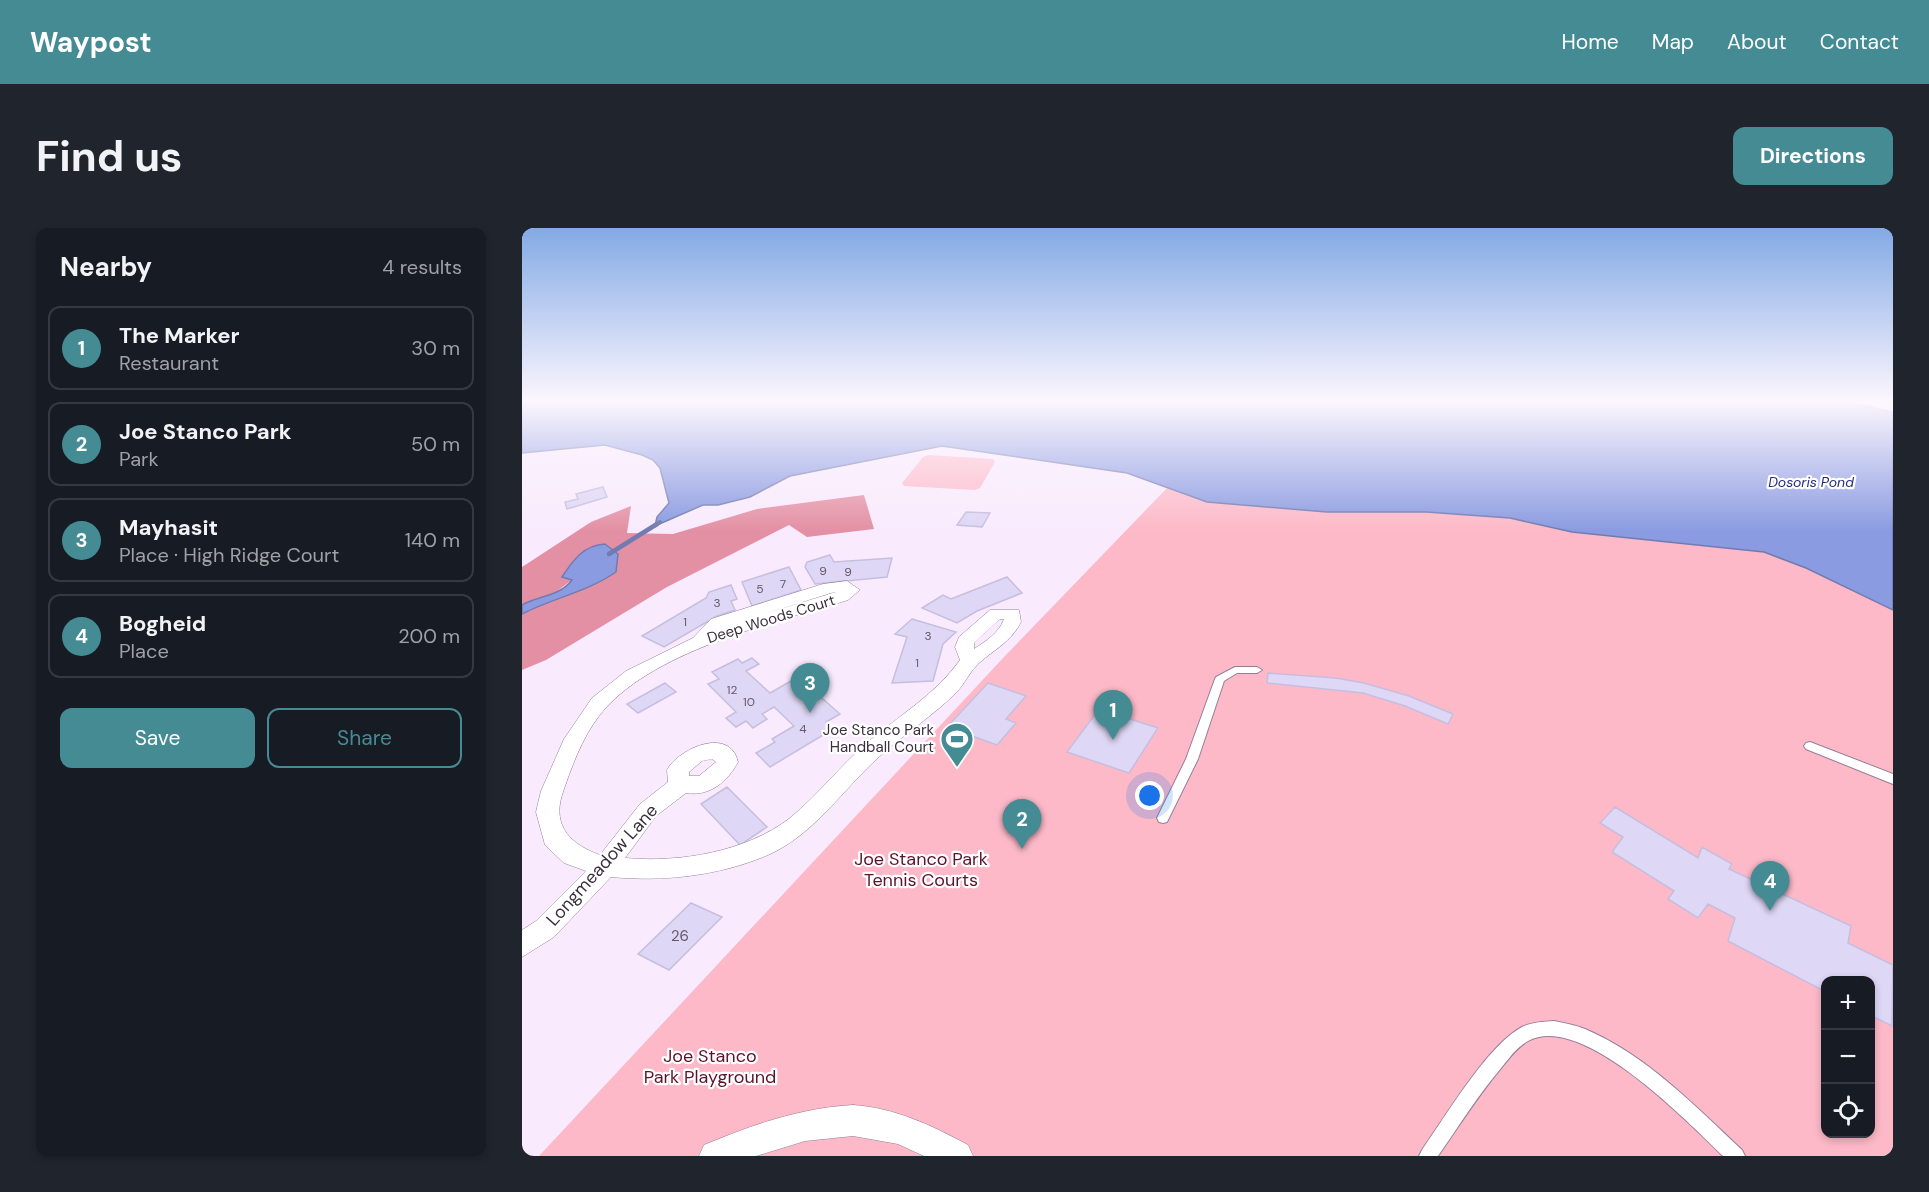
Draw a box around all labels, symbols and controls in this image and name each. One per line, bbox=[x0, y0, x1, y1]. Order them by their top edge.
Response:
text: Waypost bbox=[30, 24, 152, 61]
text: Home bbox=[1561, 28, 1619, 56]
text: Map bbox=[1652, 28, 1694, 56]
text: About bbox=[1727, 28, 1787, 56]
text: Contact bbox=[1820, 28, 1899, 56]
button: Directions bbox=[1733, 127, 1893, 185]
text: Find us bbox=[36, 129, 182, 184]
text: Nearby bbox=[60, 250, 152, 284]
text: 4 results bbox=[382, 254, 462, 280]
text: The Marker bbox=[119, 321, 240, 350]
text: 1 bbox=[78, 335, 85, 361]
text: 30 m bbox=[411, 335, 460, 361]
text: Restaurant bbox=[119, 350, 219, 376]
text: Joe Stanco Park bbox=[119, 417, 291, 446]
text: 2 bbox=[76, 431, 87, 457]
text: 50 m bbox=[411, 431, 460, 457]
text: Park bbox=[119, 446, 159, 472]
water label: Dosoris Pond bbox=[1768, 473, 1854, 491]
text: Mayhasit bbox=[119, 513, 218, 542]
text: 3 bbox=[75, 527, 88, 553]
text: 140 m bbox=[405, 527, 460, 553]
text: Place · High Ridge Court bbox=[119, 542, 339, 568]
house number: 9 bbox=[819, 563, 827, 579]
house number: 9 bbox=[844, 564, 852, 580]
house number: 7 bbox=[780, 576, 786, 592]
house number: 5 bbox=[756, 581, 764, 597]
street label: Deep Woods Court bbox=[705, 590, 838, 648]
house number: 3 bbox=[713, 595, 721, 611]
text: Bogheid bbox=[119, 609, 206, 638]
house number: 1 bbox=[683, 614, 687, 630]
text: 4 bbox=[75, 623, 88, 649]
text: 200 m bbox=[398, 623, 460, 649]
house number: 3 bbox=[924, 628, 932, 644]
text: Place bbox=[119, 638, 169, 664]
house number: 1 bbox=[915, 655, 919, 671]
pin: 3 bbox=[790, 664, 830, 713]
house number: 12 bbox=[727, 682, 737, 698]
pin: 1 bbox=[1094, 690, 1132, 740]
house number: 10 bbox=[743, 694, 755, 710]
button: Save bbox=[60, 708, 255, 768]
button: Share bbox=[267, 708, 462, 768]
place label: Joe Stanco Park Handball Court bbox=[823, 720, 934, 757]
house number: 4 bbox=[799, 721, 807, 737]
sports icon: Joe Stanco Park Handball Court bbox=[939, 721, 975, 768]
your location bbox=[1135, 781, 1164, 810]
street label: Longmeadow Lane bbox=[541, 799, 663, 931]
pin: 2 bbox=[1002, 800, 1042, 849]
park label: Joe Stanco Park Tennis Courts bbox=[854, 847, 988, 892]
pin: 4 bbox=[1750, 862, 1790, 911]
house number: 26 bbox=[671, 926, 689, 946]
map controls bbox=[1821, 976, 1875, 1138]
button: + bbox=[1821, 976, 1875, 1030]
button: − bbox=[1821, 1030, 1875, 1084]
park label: Joe Stanco Park Playground bbox=[644, 1044, 776, 1089]
button: locate bbox=[1821, 1084, 1875, 1138]

